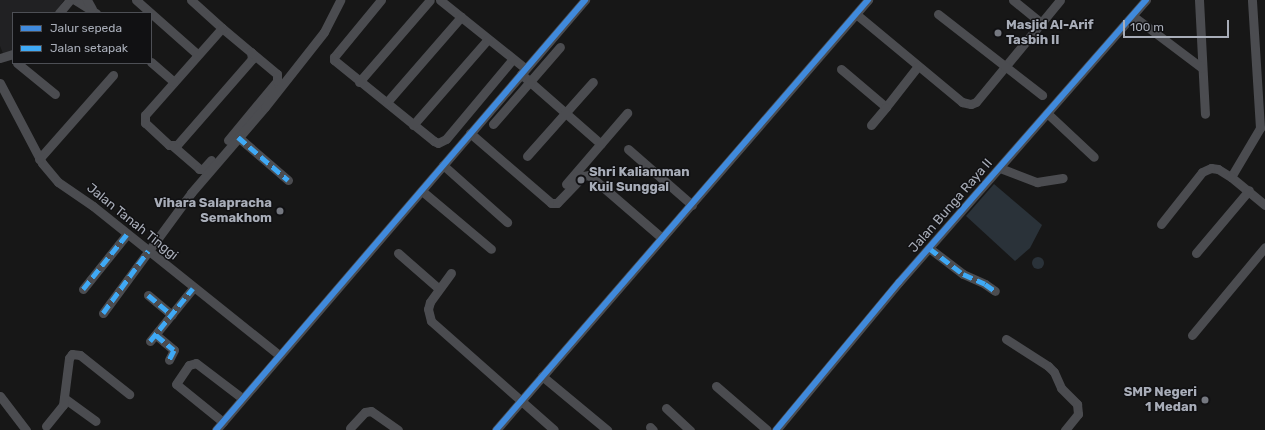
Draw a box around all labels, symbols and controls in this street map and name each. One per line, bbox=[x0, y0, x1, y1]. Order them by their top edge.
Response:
legend bbox=[12, 12, 152, 64]
scale bar bbox=[1125, 12, 1231, 38]
place label: Masjid Al-Arif Tasbih II bbox=[1006, 18, 1094, 49]
text: 100 m bbox=[1130, 20, 1164, 34]
text: Jalur sepeda bbox=[50, 21, 122, 35]
marker: Masjid Al-Arif Tasbih II bbox=[993, 28, 1003, 38]
text: Jalan setapak bbox=[50, 41, 128, 55]
street label: Jalan Bunga Raya II bbox=[906, 156, 996, 256]
place label: Shri Kaliamman Kuil Sunggal bbox=[589, 165, 690, 196]
marker: Shri Kaliamman Kuil Sunggal bbox=[576, 175, 586, 185]
street label: Jalan Tanah Tinggi bbox=[83, 180, 181, 264]
place label: Vihara Salapracha Semakhom bbox=[154, 196, 272, 227]
marker: Vihara Salapracha Semakhom bbox=[275, 206, 285, 216]
place label: SMP Negeri 1 Medan bbox=[1123, 385, 1197, 416]
marker: SMP Negeri 1 Medan bbox=[1200, 395, 1210, 405]

